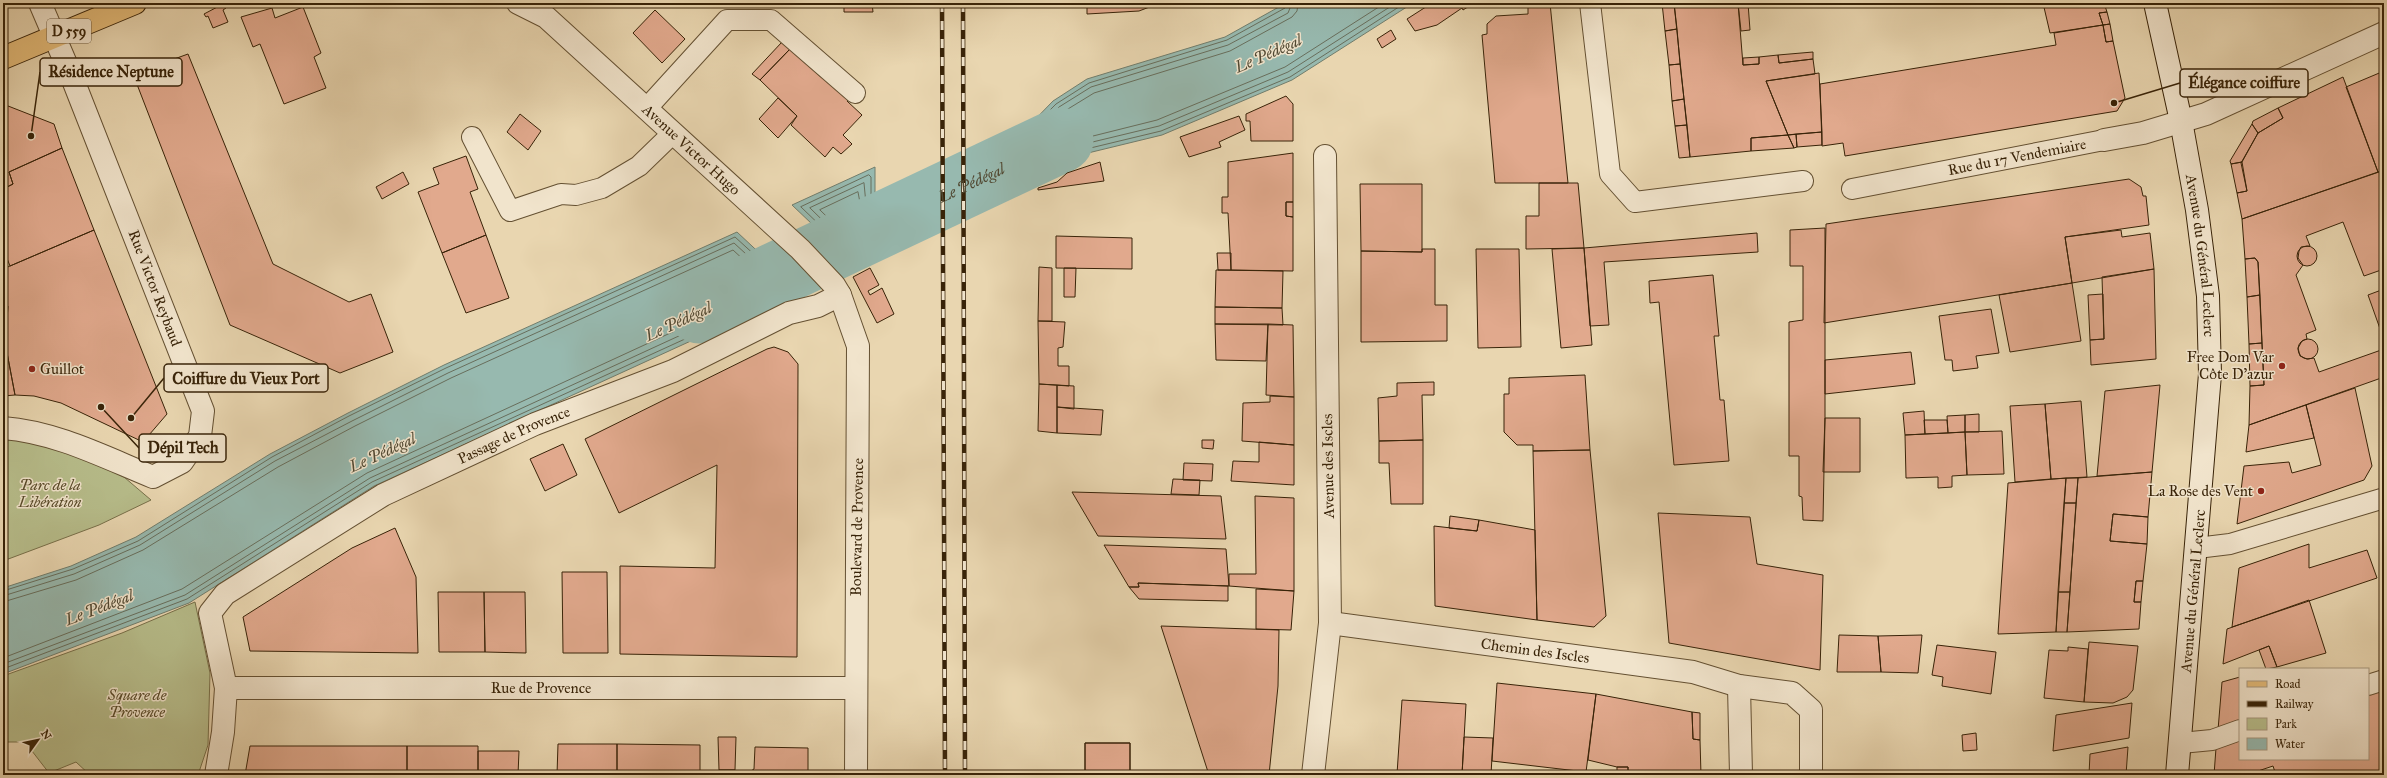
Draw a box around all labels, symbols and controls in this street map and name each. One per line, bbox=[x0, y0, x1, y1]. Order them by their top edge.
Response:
road number: D 559 bbox=[47, 19, 91, 43]
water label: Le Pédégal bbox=[1231, 30, 1306, 77]
callout: Résidence Neptune bbox=[40, 58, 182, 86]
text: Résidence Neptune bbox=[48, 62, 174, 82]
callout: Élégance coiffure bbox=[2180, 69, 2308, 97]
text: Élégance coiffure bbox=[2188, 71, 2300, 93]
street label: Avenue Victor Hugo bbox=[638, 100, 744, 199]
street label: Rue du 17 Vendemiaire bbox=[1946, 135, 2088, 179]
water label: Le Pédégal bbox=[934, 158, 1009, 207]
street label: Avenue du Général Leclerc bbox=[2182, 172, 2218, 337]
street label: Rue Victor Reybaud bbox=[125, 227, 186, 349]
water label: Le Pédégal bbox=[641, 297, 716, 346]
place label: Free Dom Var Côte D'azur bbox=[2187, 348, 2274, 383]
place label: Guillot bbox=[40, 360, 85, 378]
marker: Free Dom Var Côte D'azur bbox=[2277, 361, 2287, 371]
marker: Guillot bbox=[27, 364, 37, 374]
callout: Coiffure du Vieux Port bbox=[164, 364, 328, 392]
text: Coiffure du Vieux Port bbox=[172, 369, 320, 388]
street label: Passage de Provence bbox=[455, 402, 573, 468]
street label: Avenue des Iscles bbox=[1318, 414, 1338, 519]
water label: Le Pédégal bbox=[345, 428, 420, 477]
callout: Dépil Tech bbox=[139, 434, 226, 462]
text: Dépil Tech bbox=[147, 438, 219, 458]
street label: Boulevard de Provence bbox=[847, 458, 867, 596]
park label: Parc de la Libération bbox=[18, 476, 82, 511]
place label: La Rose des Vent bbox=[2148, 482, 2254, 500]
marker: La Rose des Vent bbox=[2256, 486, 2266, 496]
street label: Avenue du Général Leclerc bbox=[2177, 509, 2209, 674]
water label: Le Pédégal bbox=[62, 585, 137, 629]
street label: Chemin des Iscles bbox=[1480, 634, 1590, 667]
legend bbox=[2239, 668, 2369, 760]
text: Road bbox=[2275, 677, 2301, 691]
street label: Rue de Provence bbox=[491, 679, 591, 697]
park label: Square de Provence bbox=[107, 686, 167, 721]
text: Railway bbox=[2275, 697, 2314, 711]
text: Park bbox=[2275, 717, 2297, 731]
north arrow bbox=[18, 720, 58, 760]
text: N bbox=[38, 727, 54, 743]
text: Water bbox=[2275, 737, 2305, 751]

